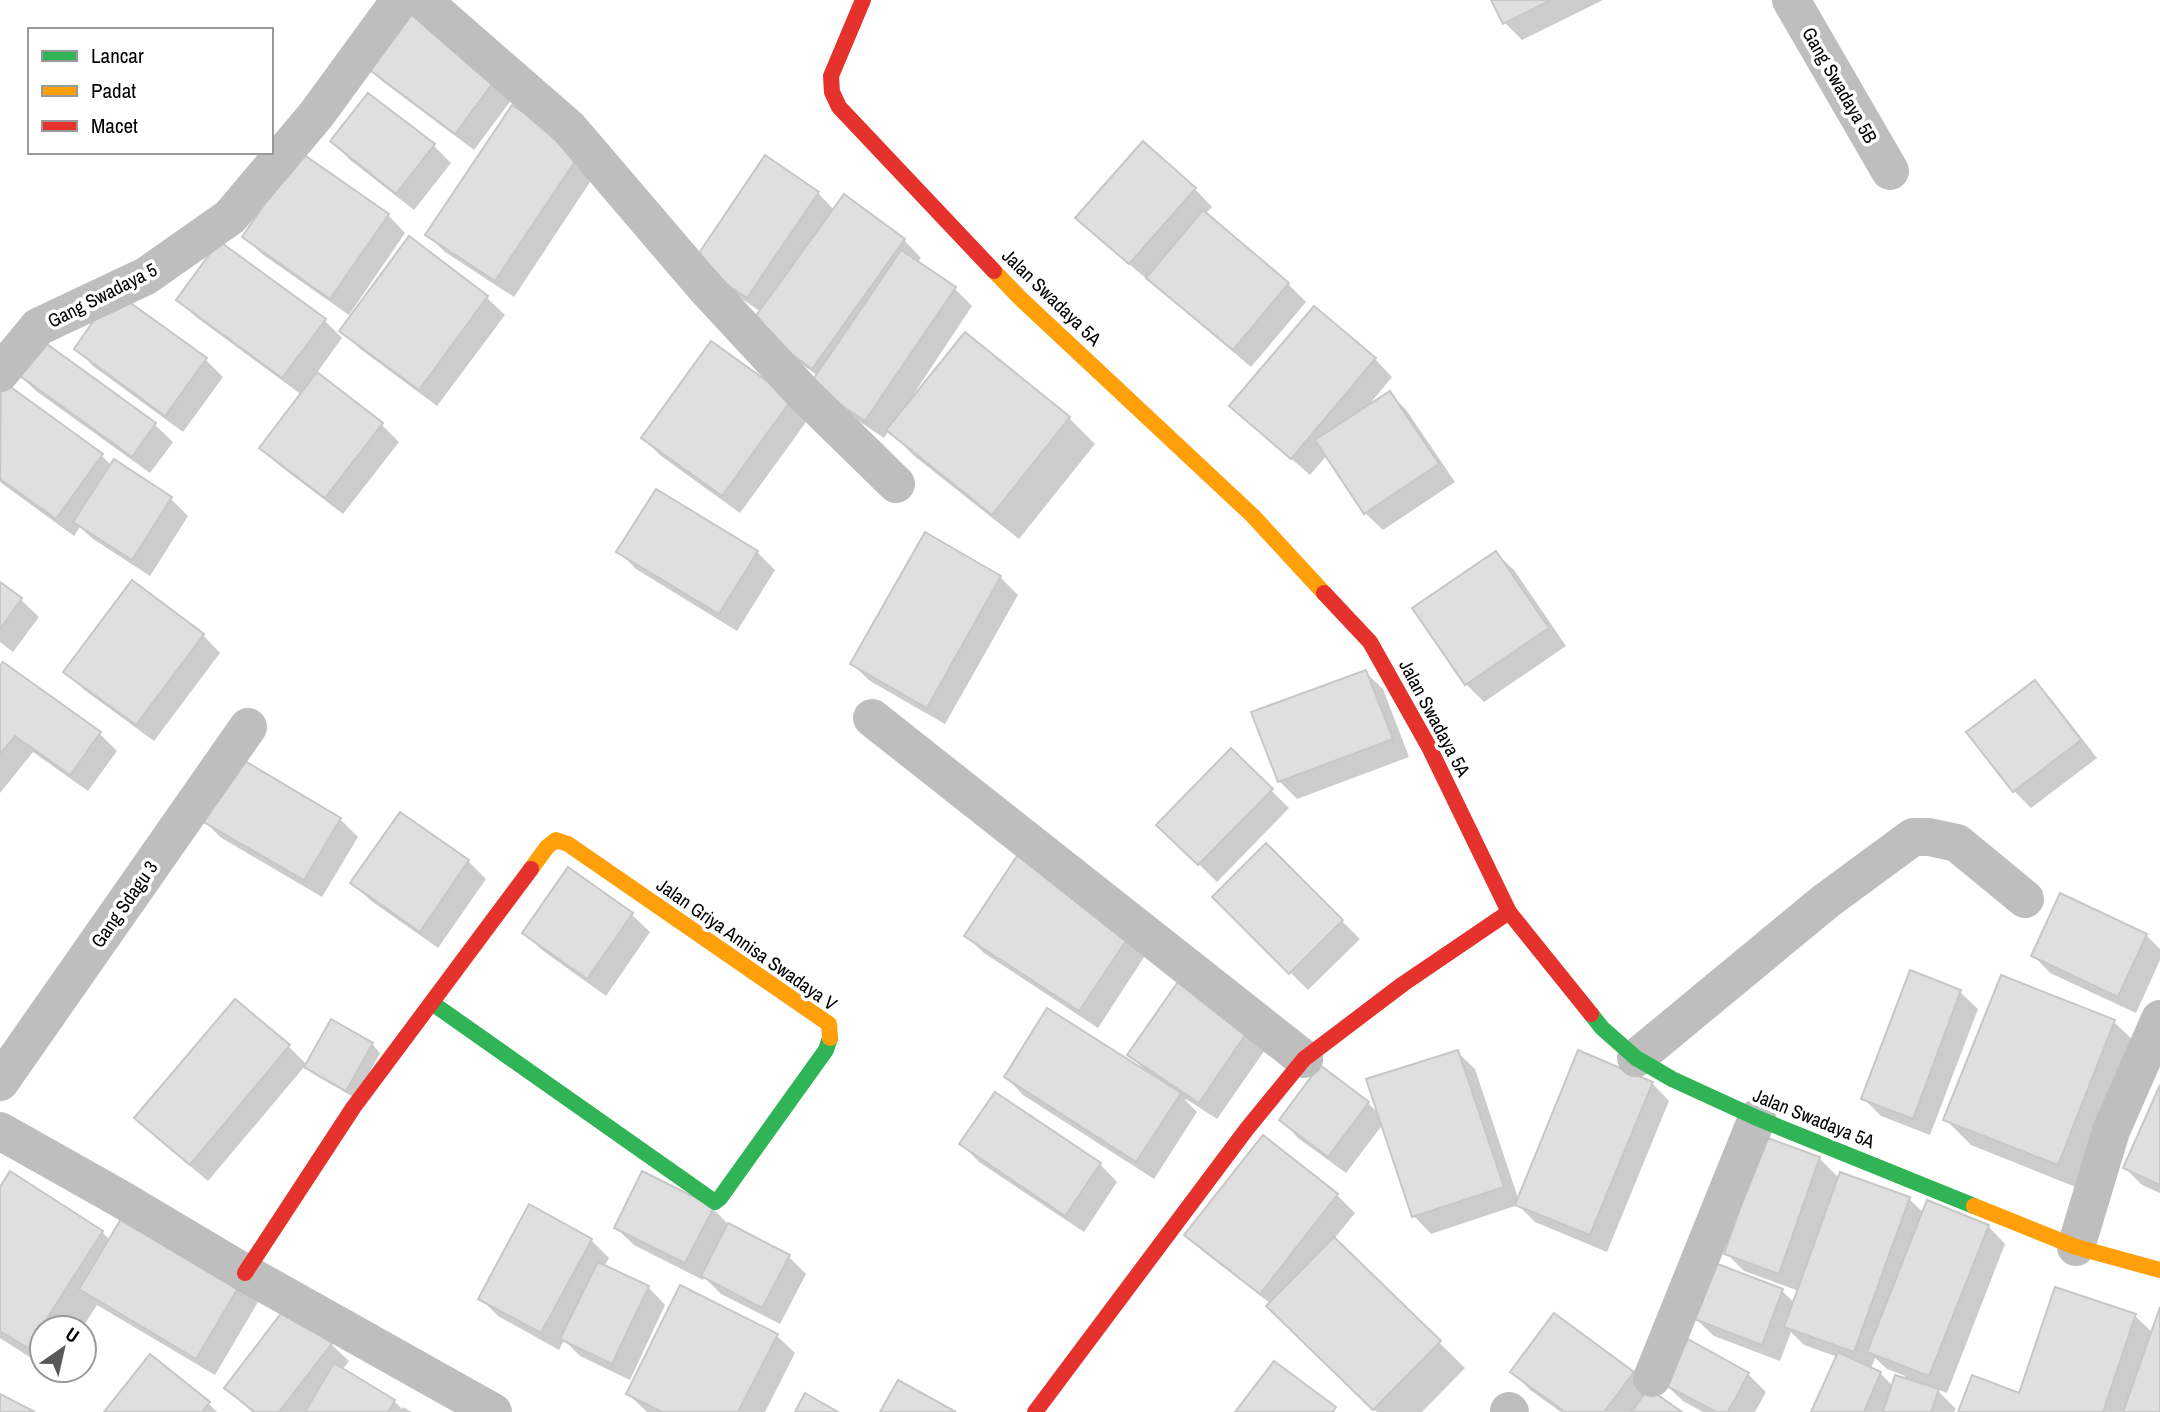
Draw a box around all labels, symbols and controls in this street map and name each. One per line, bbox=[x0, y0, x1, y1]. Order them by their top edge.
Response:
street label: Gang Swadaya 5B bbox=[1796, 22, 1884, 148]
legend bbox=[28, 28, 273, 154]
text: Lancar bbox=[91, 41, 144, 70]
text: Padat bbox=[91, 76, 136, 105]
text: Macet bbox=[91, 111, 138, 140]
street label: Jalan Swadaya 5A bbox=[997, 243, 1108, 352]
street label: Gang Swadaya 5 bbox=[43, 256, 161, 334]
street label: Jalan Swadaya 5A bbox=[1393, 655, 1477, 782]
street label: Gang Sdagu 3 bbox=[85, 855, 163, 953]
street label: Jalan Griya Annisa Swadaya V bbox=[652, 872, 843, 1017]
street label: Jalan Swadaya 5A bbox=[1749, 1082, 1879, 1154]
north arrow bbox=[28, 1314, 98, 1384]
text: U bbox=[61, 1321, 84, 1349]

